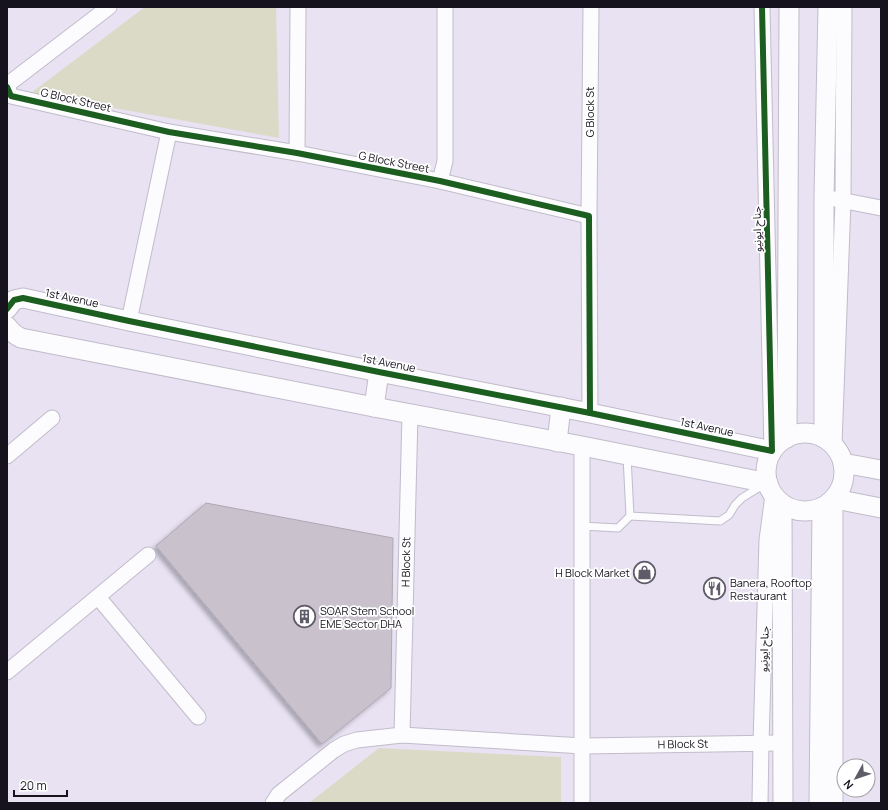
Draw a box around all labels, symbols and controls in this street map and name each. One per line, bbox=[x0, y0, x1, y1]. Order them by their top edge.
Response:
street label: G Block Street bbox=[39, 84, 113, 115]
street label: G Block St bbox=[582, 87, 597, 137]
street label: G Block Street bbox=[357, 147, 431, 176]
street label: جناح ایونیو bbox=[749, 205, 765, 252]
street label: 1st Avenue bbox=[44, 285, 101, 311]
street label: 1st Avenue bbox=[361, 350, 418, 375]
street label: 1st Avenue bbox=[679, 414, 736, 440]
street label: H Block St bbox=[398, 537, 413, 587]
shop icon: H Block Market bbox=[632, 560, 658, 586]
place label: H Block Market bbox=[555, 565, 630, 580]
place label: Banera, Rooftop Restaurant bbox=[730, 575, 812, 603]
restaurant icon: Banera, Rooftop Restaurant bbox=[701, 576, 727, 602]
place label: SOAR Stem School EME Sector DHA bbox=[320, 603, 414, 631]
building icon: SOAR Stem School EME Sector DHA bbox=[291, 604, 317, 630]
street label: جناح ایونیو bbox=[755, 625, 773, 672]
street label: H Block St bbox=[658, 736, 708, 751]
north arrow bbox=[836, 758, 876, 798]
scale bar bbox=[14, 772, 67, 798]
text: 20 m bbox=[20, 777, 47, 794]
text: N bbox=[840, 777, 856, 793]

